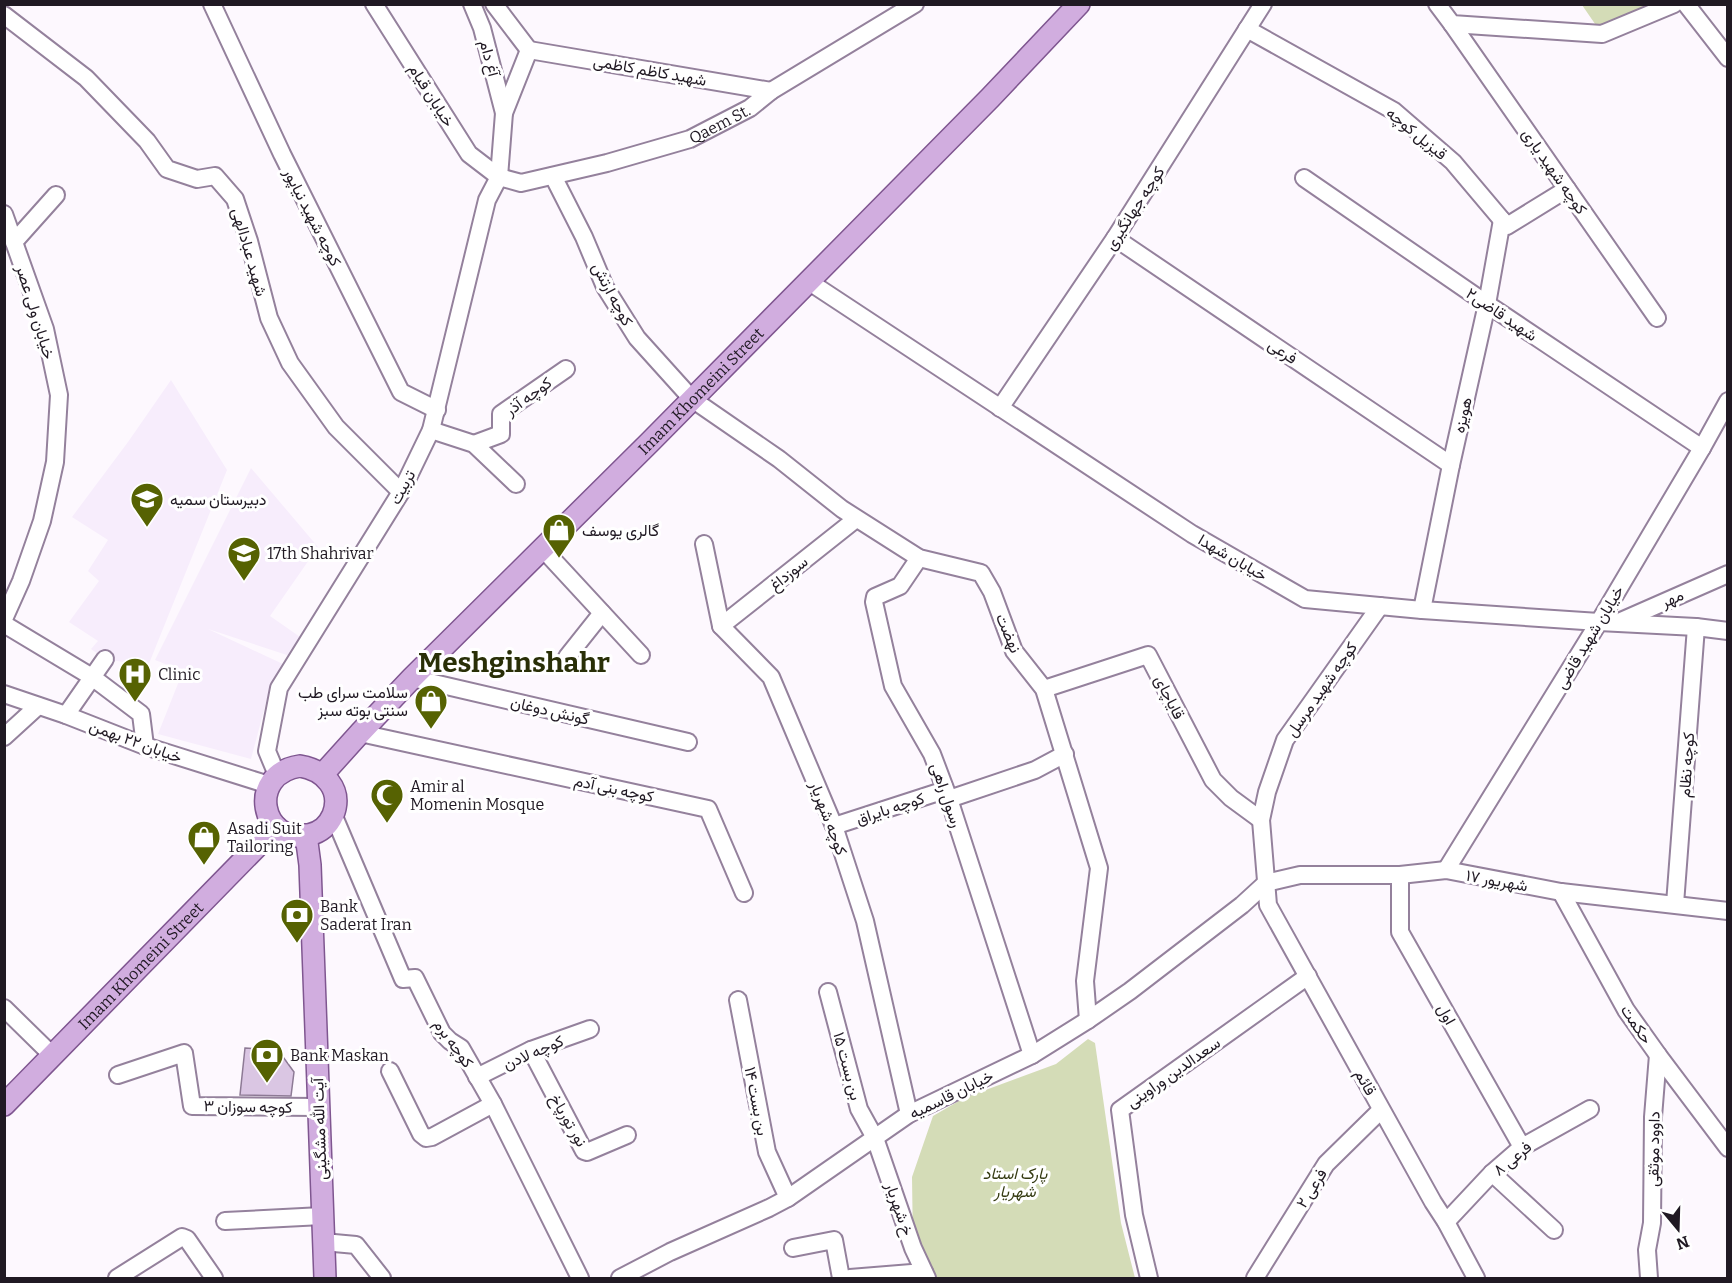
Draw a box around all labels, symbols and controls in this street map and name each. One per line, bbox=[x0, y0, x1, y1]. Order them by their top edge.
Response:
street label: آغ دام bbox=[474, 38, 504, 80]
street label: شهید کاظم کاظمی bbox=[592, 51, 708, 91]
street label: خیابان قیام bbox=[404, 60, 458, 131]
street label: Qaem St. bbox=[686, 101, 753, 148]
street label: قیزیل کوچه bbox=[1381, 103, 1451, 165]
street label: کوچه شهید یاری bbox=[1516, 125, 1591, 219]
street label: کوچه جهانگیری bbox=[1100, 163, 1170, 255]
street label: کوچه شهید نیاپور bbox=[277, 164, 345, 270]
street label: شهید عبادالهی bbox=[227, 206, 271, 299]
street label: کوچه ارتش bbox=[586, 259, 637, 330]
street label: خیابان ولی عصر bbox=[11, 262, 59, 362]
street label: شهید قاضی۲ bbox=[1462, 284, 1541, 346]
street label: Imam Khomeini Street bbox=[634, 324, 768, 459]
street label: فرعی bbox=[1264, 335, 1301, 369]
street label: کوچه آذر bbox=[500, 373, 557, 422]
street label: هویزه bbox=[1449, 395, 1477, 435]
street label: تربیت bbox=[386, 467, 420, 508]
school or university icon: دبیرستان سمیه bbox=[129, 481, 165, 528]
place label: دبیرستان سمیه bbox=[170, 490, 267, 510]
shop icon: گالری یوسف bbox=[541, 512, 577, 559]
place label: گالری یوسف bbox=[582, 521, 659, 541]
street label: خیابان شهدا bbox=[1194, 530, 1271, 586]
school or university icon: 17th Shahrivar bbox=[226, 535, 262, 582]
place label: 17th Shahrivar bbox=[267, 544, 374, 563]
street label: سوزداغ bbox=[765, 552, 813, 596]
street label: خیابان شهید قاضی bbox=[1551, 582, 1629, 693]
street label: مهر bbox=[1657, 585, 1687, 613]
street label: نهضت bbox=[991, 611, 1025, 656]
street label: کوچه شهید مرسل bbox=[1282, 638, 1363, 741]
district label: Meshginshahr bbox=[418, 646, 610, 679]
hospital icon: Clinic bbox=[117, 656, 153, 703]
place label: Clinic bbox=[158, 665, 200, 684]
street label: قایاچای bbox=[1149, 672, 1189, 723]
place label: سلامت سرای طب سنتی بوته سبز bbox=[298, 683, 408, 721]
shop icon: سلامت سرای طب سنتی بوته سبز bbox=[413, 683, 449, 730]
street label: گونش دوغان bbox=[509, 692, 591, 730]
street label: خیابان ۲۲ بهمن bbox=[87, 716, 185, 768]
street label: کوچه نظام bbox=[1675, 732, 1700, 799]
street label: رسول راهی bbox=[926, 760, 966, 830]
street label: کوچه بنی آدم bbox=[572, 771, 655, 808]
mosque icon: Amir al Momenin Mosque bbox=[369, 777, 405, 824]
place label: Amir al Momenin Mosque bbox=[410, 777, 544, 814]
street label: کوچه شهریار bbox=[803, 777, 851, 859]
street label: کوچه بایراق bbox=[854, 789, 927, 830]
shop icon: Asadi Suit Tailoring bbox=[186, 819, 222, 866]
place label: Asadi Suit Tailoring bbox=[227, 819, 302, 856]
street label: ۱۷ شهریور bbox=[1464, 866, 1529, 896]
bank icon: Bank Saderat Iran bbox=[279, 897, 315, 944]
place label: Bank Saderat Iran bbox=[320, 897, 412, 934]
street label: Imam Khomeini Street bbox=[74, 898, 207, 1034]
street label: اول bbox=[1432, 1000, 1460, 1029]
street label: حکمت bbox=[1617, 1001, 1657, 1048]
street label: کوچه برم bbox=[428, 1015, 478, 1073]
street label: بن بست ۱۵ bbox=[828, 1030, 866, 1103]
street label: کوچه لادن bbox=[500, 1031, 567, 1076]
street label: سعدالدین وراوینی bbox=[1123, 1033, 1225, 1113]
bank icon: Bank Maskan bbox=[249, 1037, 285, 1084]
place label: Bank Maskan bbox=[290, 1046, 389, 1065]
street label: بن بست ۱۴ bbox=[740, 1065, 772, 1137]
street label: خیابان قاسمیه bbox=[906, 1066, 997, 1123]
street label: قائم bbox=[1350, 1066, 1380, 1099]
street label: آیت الله مشگینی bbox=[308, 1076, 332, 1180]
street label: نور تورپاخ bbox=[544, 1091, 591, 1151]
street label: کوچه سوزان ۳ bbox=[203, 1096, 293, 1119]
street label: داوود موثقی bbox=[1643, 1111, 1665, 1187]
street label: فرعی ۸ bbox=[1489, 1137, 1536, 1180]
park label: پارک استاد شهریار bbox=[983, 1164, 1048, 1202]
street label: فرعی ۲ bbox=[1292, 1165, 1332, 1212]
street label: خ شهریار bbox=[879, 1179, 918, 1239]
north arrow bbox=[1648, 1199, 1708, 1259]
text: N bbox=[1674, 1232, 1692, 1254]

